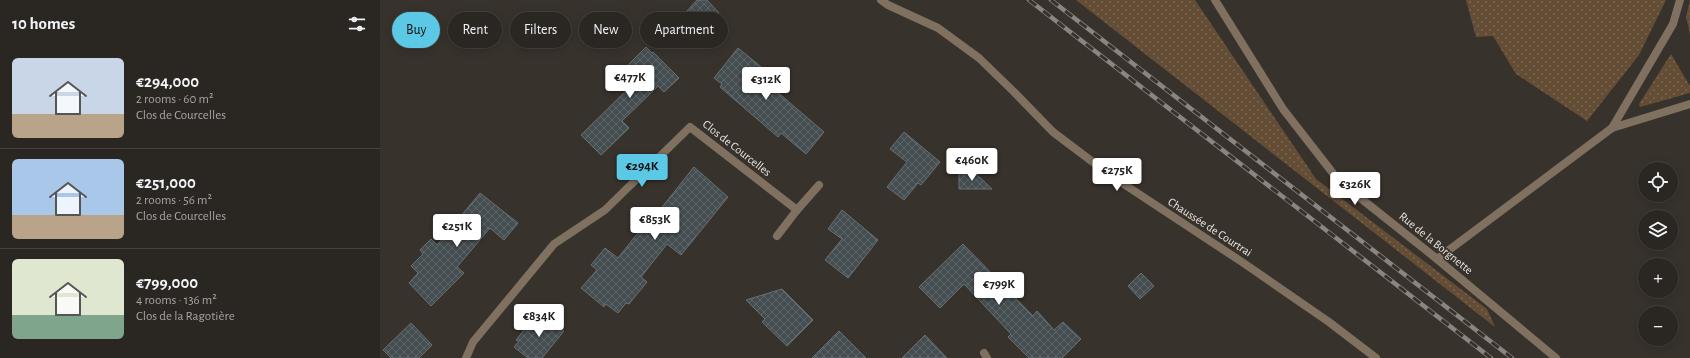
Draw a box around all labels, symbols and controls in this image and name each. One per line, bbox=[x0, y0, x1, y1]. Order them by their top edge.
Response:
chip: Buy bbox=[392, 12, 440, 48]
chip: Rent bbox=[448, 12, 502, 48]
chip: Filters bbox=[510, 12, 571, 48]
chip: New bbox=[579, 12, 632, 48]
chip: Apartment bbox=[640, 12, 728, 48]
icon: filters bbox=[346, 13, 368, 35]
text: 10 homes bbox=[12, 15, 75, 32]
pin: €477K bbox=[602, 65, 658, 99]
pin: €312K bbox=[738, 67, 794, 101]
text: €477K bbox=[614, 71, 646, 84]
text: €294,000 bbox=[136, 73, 199, 90]
text: €312K bbox=[751, 73, 781, 86]
icon: home bbox=[44, 74, 92, 122]
text: 2 rooms · 60 m² bbox=[136, 93, 213, 106]
text: Clos de Courcelles bbox=[136, 109, 226, 122]
street label: Clos de Courcelles bbox=[701, 118, 773, 178]
pin: €460K bbox=[944, 148, 1000, 182]
pin: €294K bbox=[614, 154, 670, 188]
text: €460K bbox=[955, 154, 989, 167]
pin: €275K bbox=[1089, 158, 1145, 192]
text: €294K bbox=[626, 160, 658, 173]
map controls bbox=[1638, 162, 1678, 346]
button: locate bbox=[1638, 162, 1678, 202]
text: €275K bbox=[1101, 164, 1133, 177]
pin: €326K bbox=[1327, 172, 1383, 206]
text: €251,000 bbox=[136, 174, 196, 191]
icon: home bbox=[44, 175, 92, 223]
text: €326K bbox=[1339, 178, 1371, 191]
text: 2 rooms · 56 m² bbox=[136, 194, 212, 207]
street label: Chaussée de Courtrai bbox=[1166, 195, 1254, 259]
pin: €853K bbox=[627, 207, 683, 241]
text: Clos de Courcelles bbox=[136, 210, 226, 223]
street label: Rue de la Borgnette bbox=[1397, 210, 1475, 276]
button: layers bbox=[1638, 210, 1678, 250]
text: €853K bbox=[639, 213, 671, 226]
pin: €251K bbox=[429, 214, 485, 248]
text: €251K bbox=[442, 220, 472, 233]
button: + bbox=[1638, 258, 1678, 298]
pin: €799K bbox=[971, 272, 1027, 306]
text: €799,000 bbox=[136, 274, 198, 291]
icon: home bbox=[44, 275, 92, 323]
text: €799K bbox=[983, 278, 1015, 291]
text: 4 rooms · 136 m² bbox=[136, 294, 217, 307]
pin: €834K bbox=[511, 304, 567, 338]
button: − bbox=[1638, 306, 1678, 346]
text: Clos de la Ragotière bbox=[136, 310, 235, 323]
text: €834K bbox=[523, 310, 555, 323]

